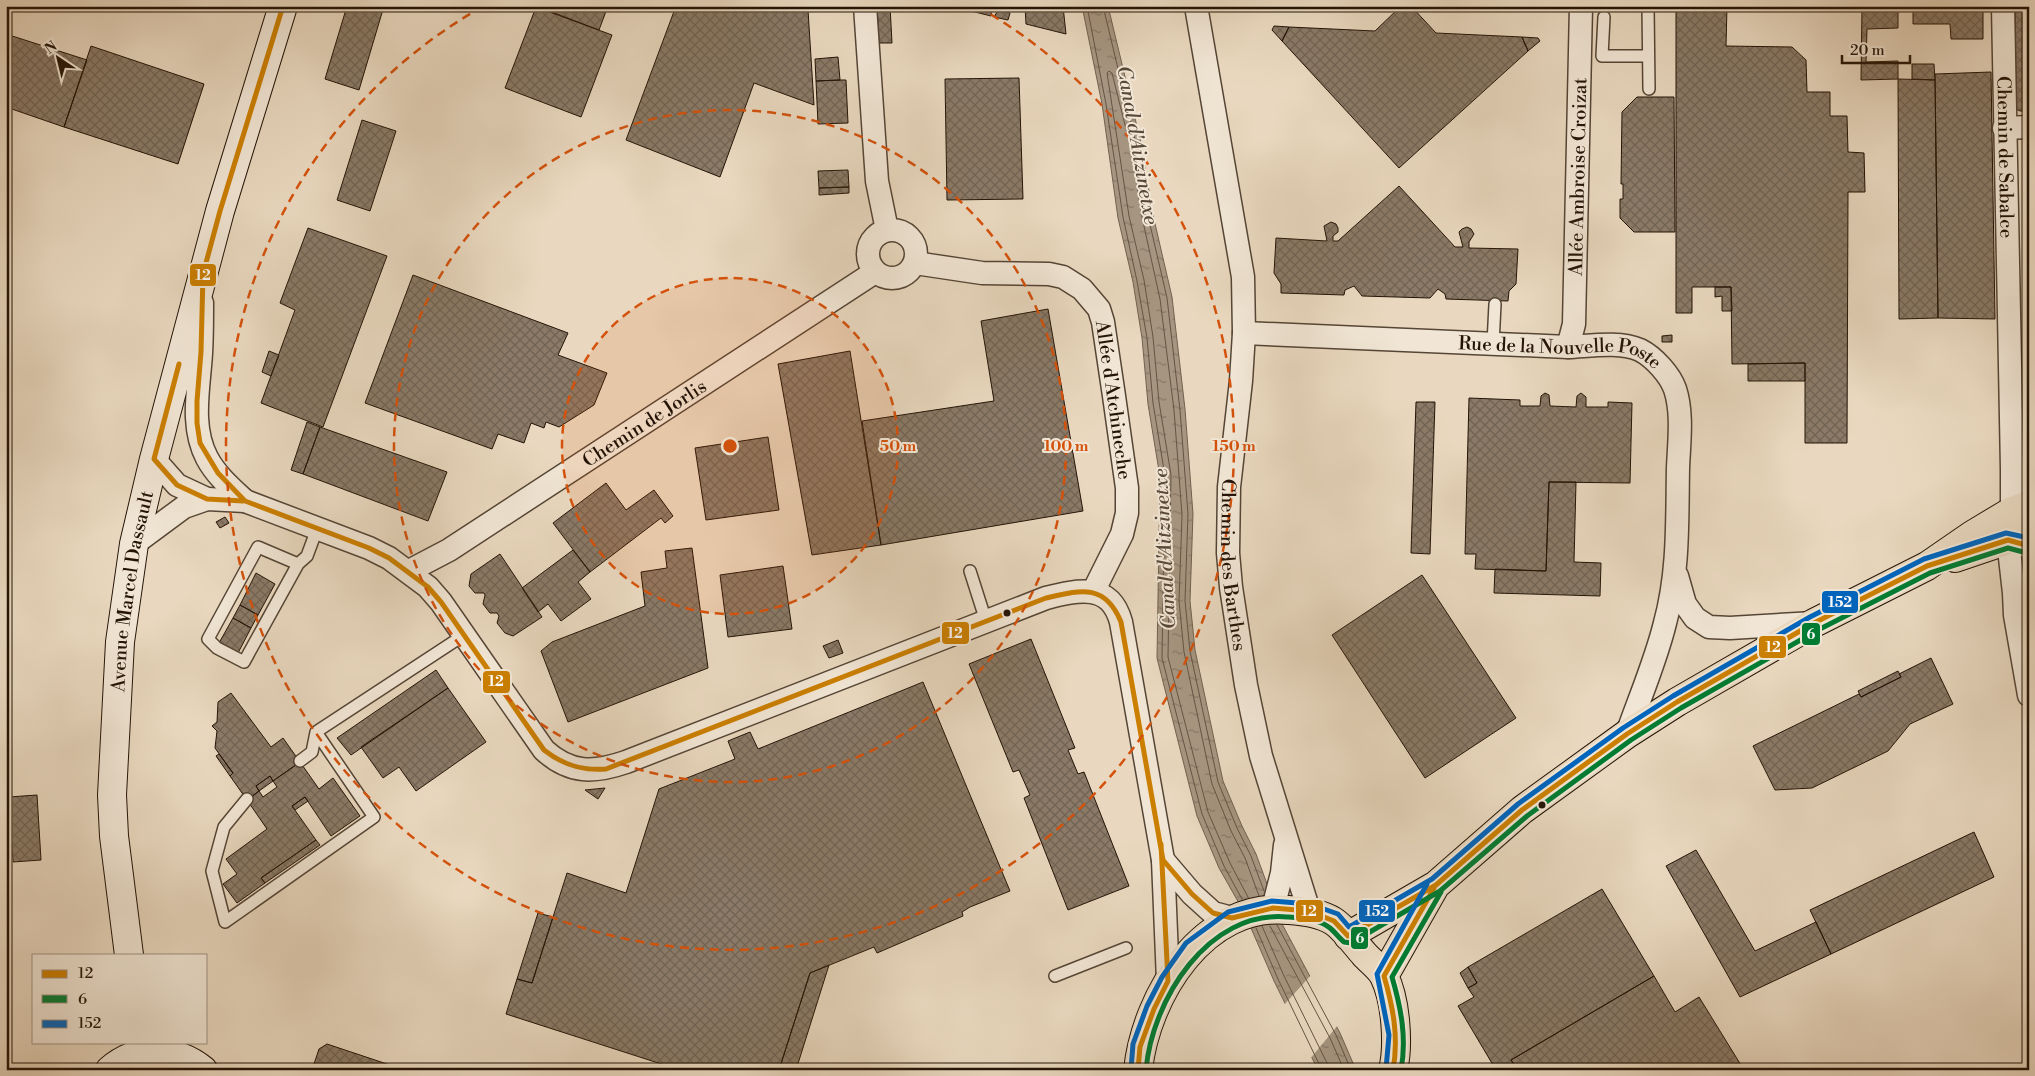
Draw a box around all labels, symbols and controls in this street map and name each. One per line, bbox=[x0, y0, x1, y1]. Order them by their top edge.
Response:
north arrow bbox=[32, 32, 82, 82]
scale bar bbox=[1842, 32, 1910, 64]
text: N bbox=[41, 38, 61, 59]
text: 20 m bbox=[1850, 41, 1885, 60]
water label: Canal d'Aitzinetxe bbox=[1110, 64, 1163, 227]
street label: Chemin de Sabalce bbox=[1991, 76, 2019, 238]
street label: Allée Ambroise Croizat bbox=[1564, 77, 1592, 277]
line badge: 12 bbox=[189, 263, 217, 287]
text: 12 bbox=[195, 267, 211, 285]
street label: Allée d'Atchineche bbox=[1090, 318, 1137, 481]
street label: Rue de la Nouvelle Poste bbox=[1458, 331, 1667, 374]
street label: Chemin de Jorlis bbox=[578, 374, 711, 473]
centre of rings bbox=[721, 437, 739, 455]
text: 50 m bbox=[880, 437, 916, 456]
text: 100 m bbox=[1044, 437, 1089, 456]
text: 150 m bbox=[1212, 437, 1256, 456]
water label: Canal d'Aitzinetxe bbox=[1149, 467, 1182, 630]
street label: Chemin des Barthes bbox=[1215, 477, 1252, 653]
street label: Avenue Marcel Dassault bbox=[106, 488, 159, 694]
line badge: 152 bbox=[1821, 590, 1859, 614]
text: 152 bbox=[1828, 594, 1852, 612]
unlabelled marker bbox=[1002, 608, 1012, 618]
line badge: 12 bbox=[941, 621, 970, 645]
line badge: 6 bbox=[1801, 622, 1821, 646]
text: 12 bbox=[947, 625, 963, 643]
text: 6 bbox=[1807, 626, 1816, 644]
line badge: 12 bbox=[1758, 635, 1787, 659]
text: 12 bbox=[1765, 639, 1781, 657]
line badge: 12 bbox=[482, 670, 511, 694]
text: 12 bbox=[488, 673, 504, 691]
unlabelled marker bbox=[1537, 800, 1547, 810]
line badge: 12 bbox=[1295, 899, 1324, 923]
line badge: 152 bbox=[1358, 899, 1396, 923]
text: 12 bbox=[1301, 903, 1317, 921]
text: 152 bbox=[1365, 903, 1389, 921]
line badge: 6 bbox=[1350, 926, 1369, 950]
text: 6 bbox=[1356, 930, 1365, 948]
legend bbox=[32, 954, 208, 1044]
text: 12 bbox=[78, 964, 93, 983]
text: 6 bbox=[78, 990, 87, 1009]
text: 152 bbox=[78, 1014, 101, 1033]

